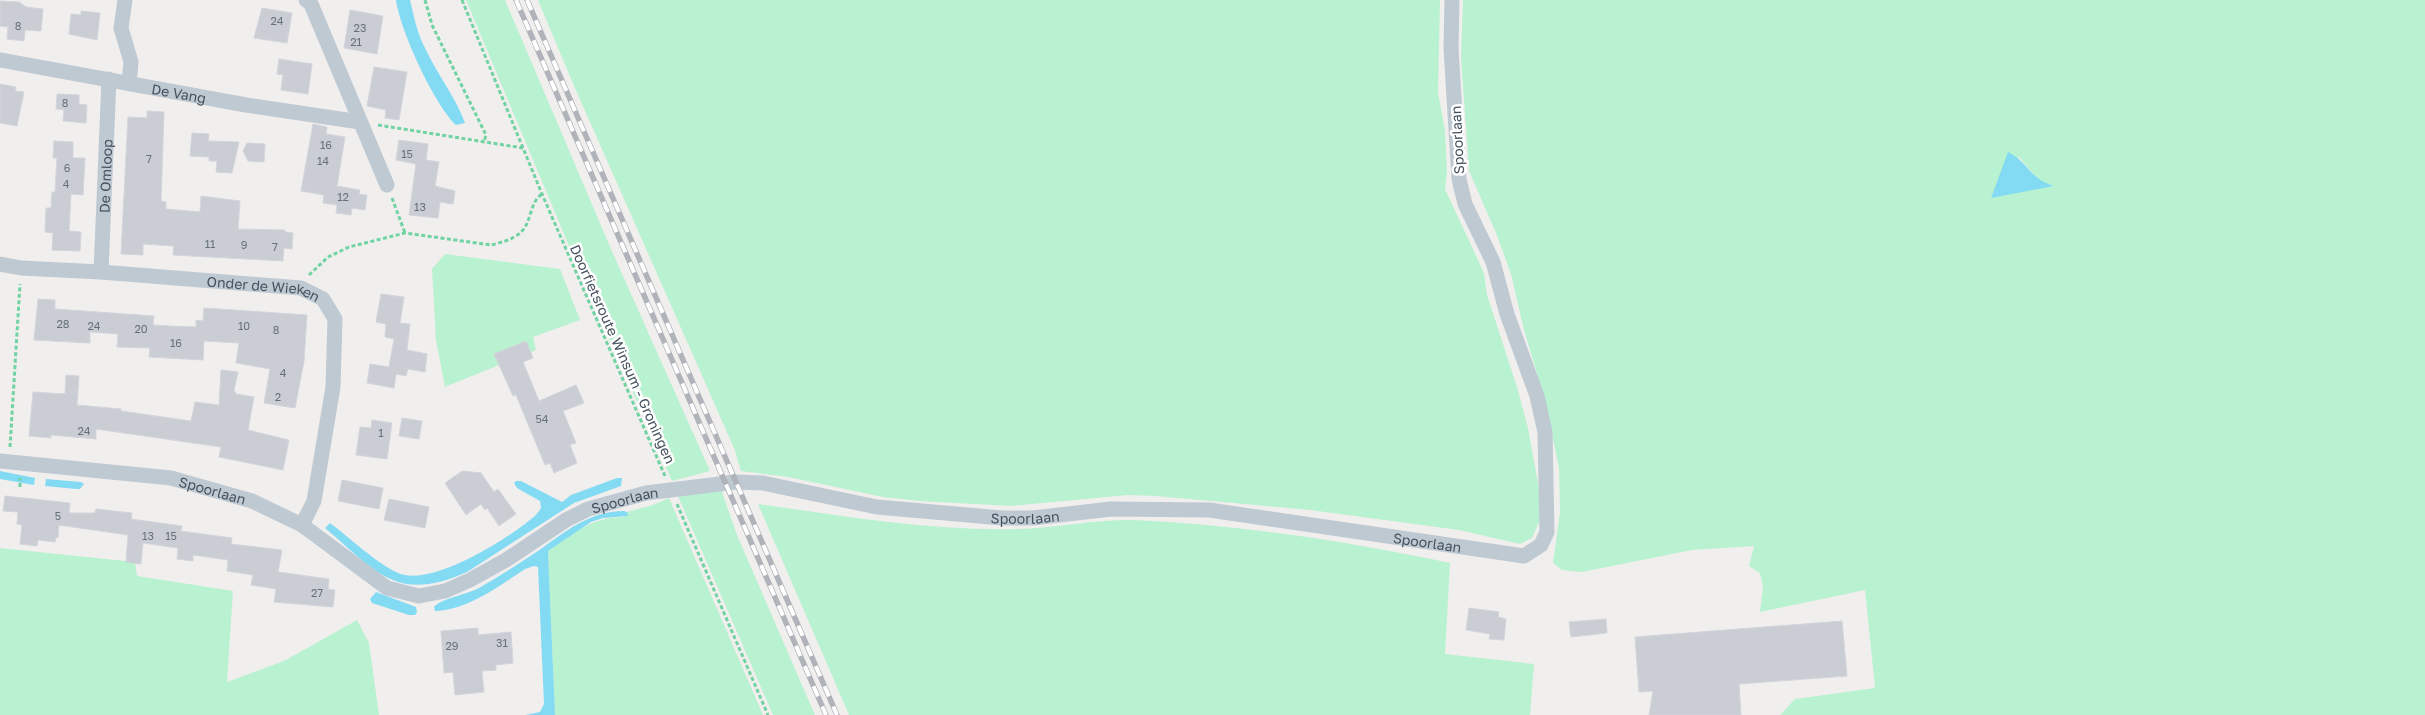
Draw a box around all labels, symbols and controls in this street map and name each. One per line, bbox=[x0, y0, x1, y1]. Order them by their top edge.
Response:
house number: 24 bbox=[270, 14, 284, 27]
house number: 8 bbox=[15, 19, 22, 32]
house number: 23 bbox=[354, 21, 366, 34]
house number: 21 bbox=[350, 35, 362, 48]
street label: De Vang bbox=[150, 79, 208, 106]
house number: 8 bbox=[62, 96, 69, 109]
street label: Spoorlaan bbox=[1447, 105, 1467, 175]
house number: 16 bbox=[320, 138, 332, 151]
street label: De Omloop bbox=[95, 139, 115, 213]
house number: 15 bbox=[401, 147, 413, 160]
house number: 7 bbox=[146, 152, 152, 165]
house number: 14 bbox=[317, 154, 329, 167]
house number: 6 bbox=[64, 161, 71, 174]
house number: 4 bbox=[63, 177, 70, 190]
house number: 12 bbox=[337, 190, 349, 203]
house number: 13 bbox=[414, 200, 426, 213]
house number: 11 bbox=[205, 237, 215, 250]
house number: 9 bbox=[241, 238, 247, 251]
house number: 7 bbox=[272, 240, 278, 253]
street label: Doorfietsroute Winsum - Groningen bbox=[567, 242, 679, 466]
street label: Onder de Wieken bbox=[206, 272, 323, 305]
house number: 28 bbox=[56, 317, 70, 330]
house number: 24 bbox=[87, 319, 101, 332]
house number: 10 bbox=[238, 319, 250, 332]
house number: 20 bbox=[134, 322, 148, 335]
house number: 8 bbox=[273, 323, 280, 336]
house number: 16 bbox=[170, 336, 182, 349]
house number: 4 bbox=[280, 366, 287, 379]
house number: 2 bbox=[275, 390, 281, 403]
house number: 54 bbox=[535, 412, 549, 425]
house number: 24 bbox=[77, 424, 91, 437]
house number: 1 bbox=[378, 426, 384, 439]
street label: Spoorlaan bbox=[177, 472, 248, 507]
street label: Spoorlaan bbox=[589, 483, 659, 516]
street label: Spoorlaan bbox=[990, 507, 1060, 527]
house number: 5 bbox=[55, 509, 61, 522]
house number: 13 bbox=[142, 529, 154, 542]
house number: 15 bbox=[165, 529, 177, 542]
street label: Spoorlaan bbox=[1392, 529, 1463, 555]
house number: 27 bbox=[311, 586, 323, 599]
house number: 31 bbox=[496, 636, 508, 649]
house number: 29 bbox=[445, 639, 459, 652]

